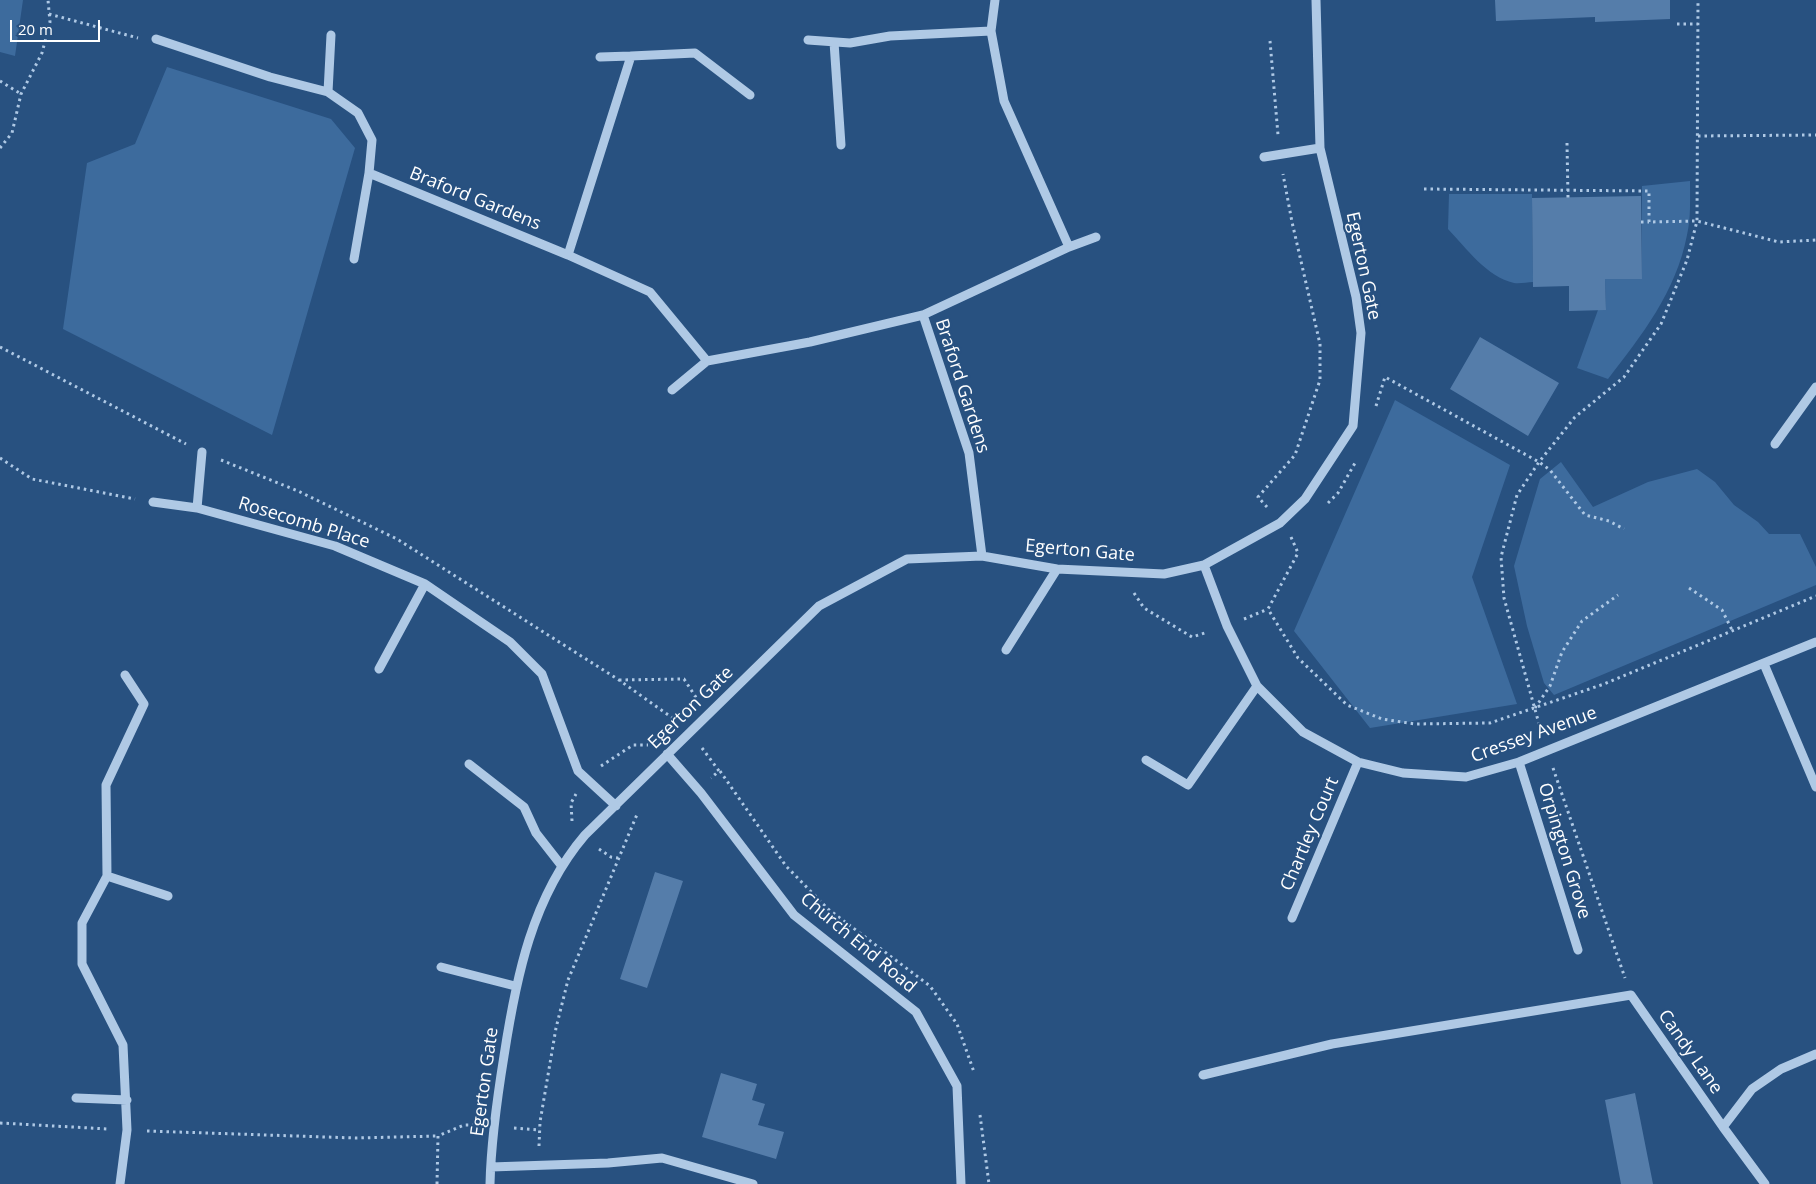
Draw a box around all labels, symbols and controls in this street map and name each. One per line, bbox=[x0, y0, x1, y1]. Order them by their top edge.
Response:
scale bar bbox=[12, 10, 102, 42]
text: 20 m bbox=[18, 19, 53, 39]
street label: Braford Gardens bbox=[406, 163, 544, 235]
street label: Egerton Gate bbox=[1341, 210, 1385, 322]
street label: Braford Gardens bbox=[930, 316, 994, 456]
street label: Rosecomb Place bbox=[236, 493, 372, 553]
street label: Egerton Gate bbox=[1024, 535, 1136, 567]
street label: Egerton Gate bbox=[644, 662, 738, 754]
street label: Cressey Avenue bbox=[1468, 702, 1600, 768]
street label: Chartley Court bbox=[1276, 774, 1344, 894]
street label: Orpington Grove bbox=[1533, 780, 1595, 922]
street label: Church End Road bbox=[796, 888, 920, 998]
street label: Candy Lane bbox=[1653, 1006, 1727, 1098]
street label: Egerton Gate bbox=[467, 1026, 503, 1138]

